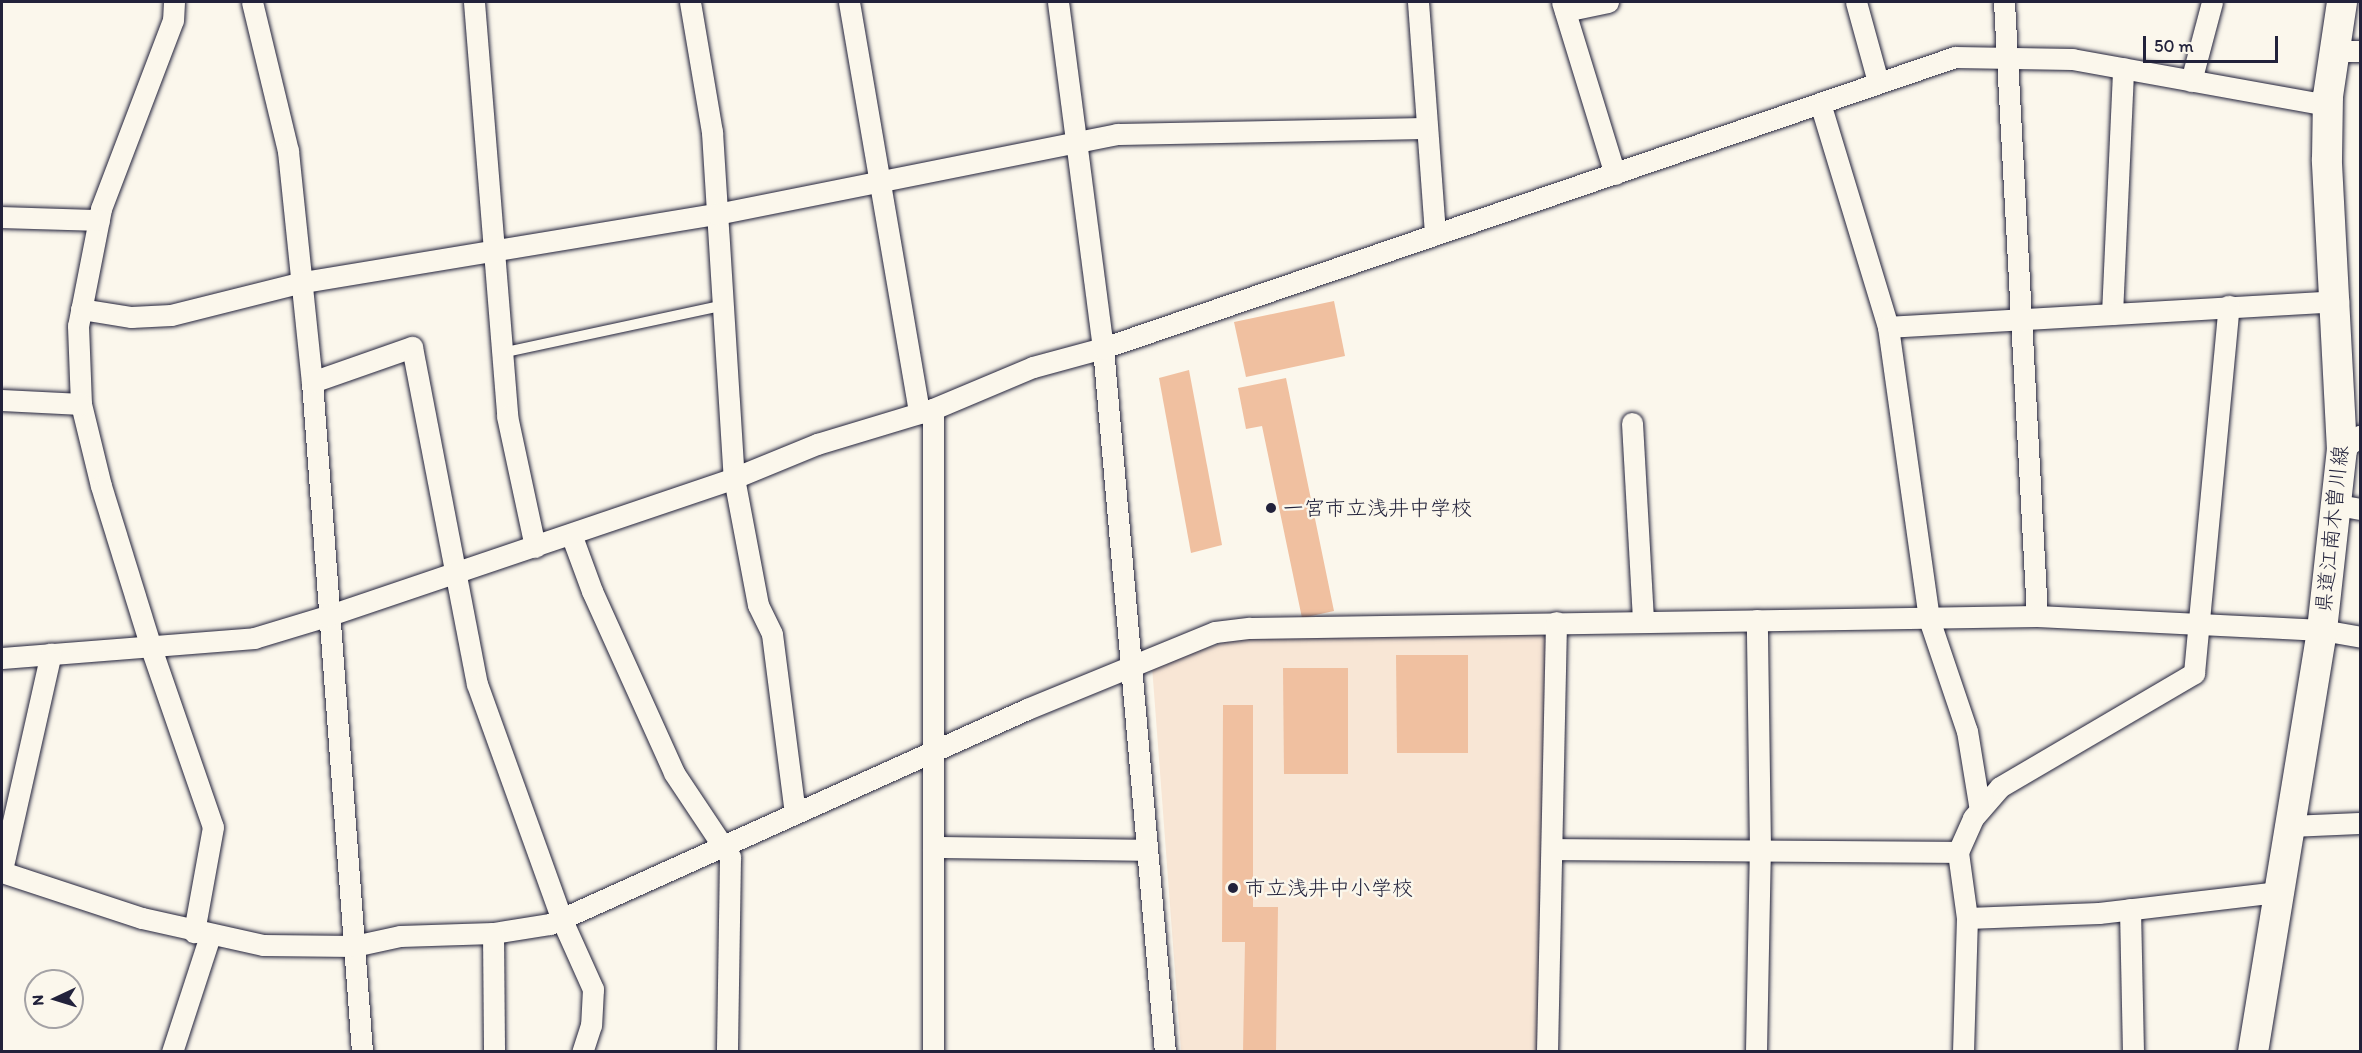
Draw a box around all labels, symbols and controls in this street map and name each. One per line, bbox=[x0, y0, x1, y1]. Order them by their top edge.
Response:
scale bar bbox=[2146, 24, 2281, 62]
text: 50 m bbox=[2154, 35, 2194, 57]
street label: 県道江南木曽川線 bbox=[2311, 444, 2353, 614]
place label: 一宮市立浅井中学校 bbox=[1283, 495, 1472, 521]
marker: 一宮市立浅井中学校 bbox=[1264, 501, 1278, 515]
place label: 市立浅井中小学校 bbox=[1245, 875, 1413, 901]
marker: 市立浅井中小学校 bbox=[1226, 881, 1240, 895]
north arrow bbox=[24, 969, 84, 1029]
text: N bbox=[28, 994, 47, 1006]

